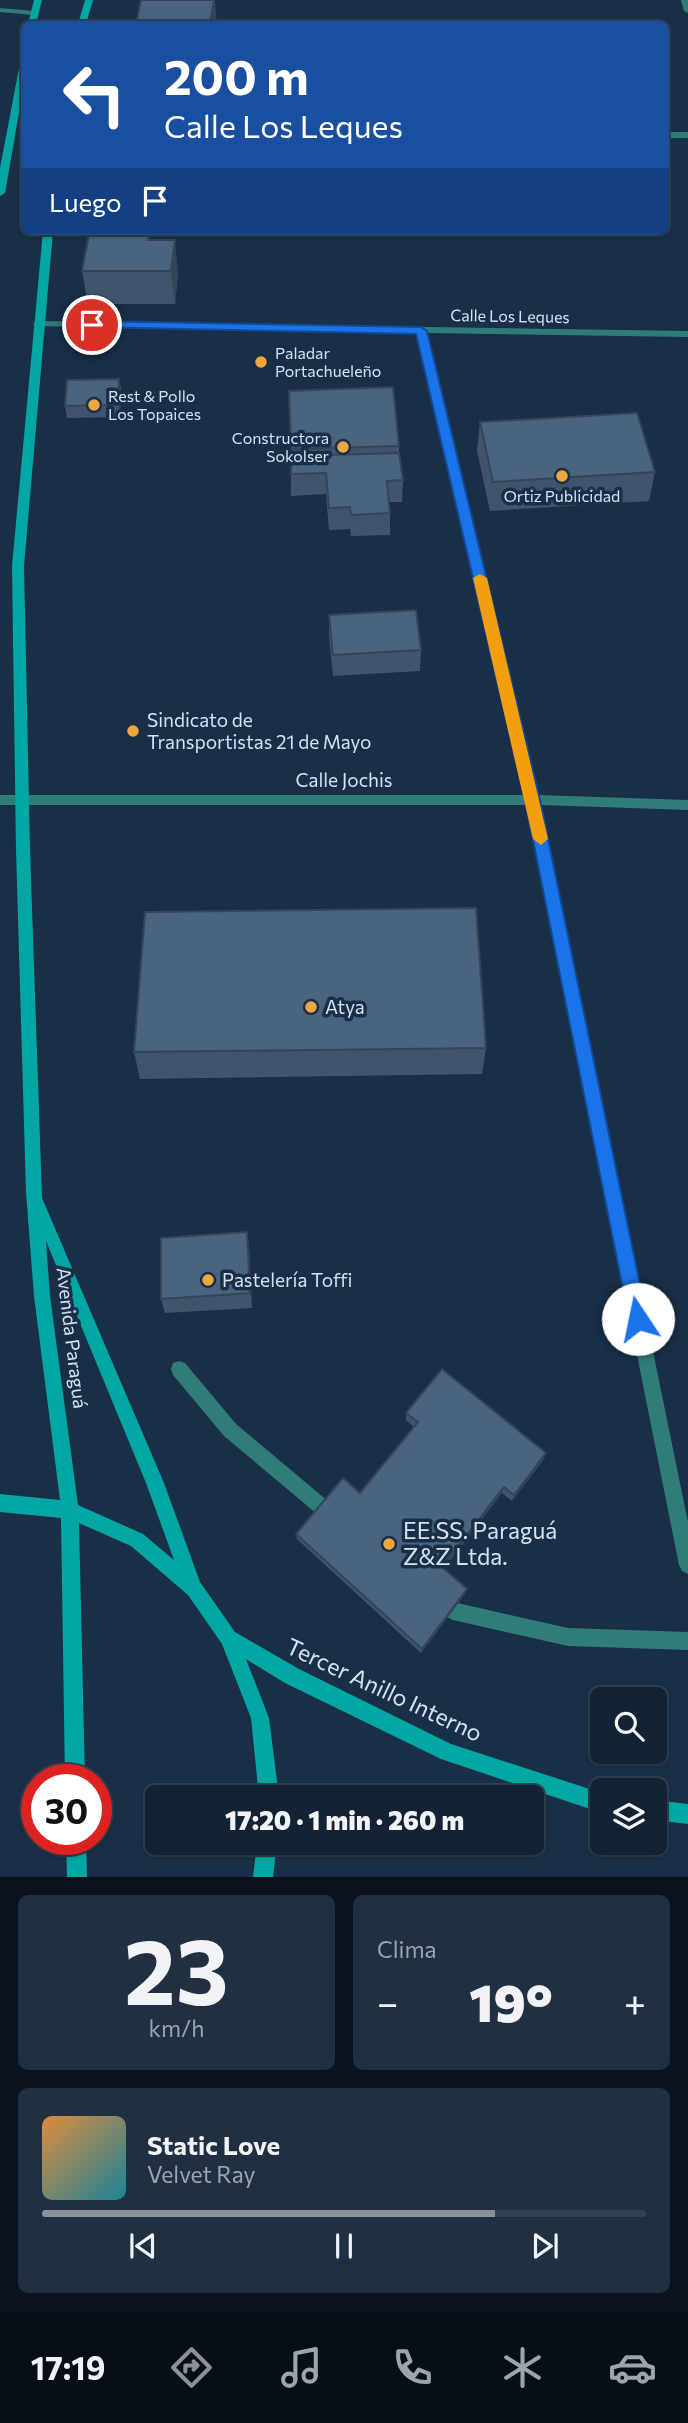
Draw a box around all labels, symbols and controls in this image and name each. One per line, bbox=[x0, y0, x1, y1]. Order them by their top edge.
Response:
text: 200 m bbox=[164, 45, 309, 105]
icon: left bbox=[49, 49, 140, 140]
text: Calle Los Leques bbox=[164, 105, 403, 145]
icon: arrive bbox=[136, 182, 174, 220]
text: Luego bbox=[49, 186, 122, 217]
pin bbox=[62, 295, 122, 355]
street label: Calle Los Leques bbox=[450, 305, 570, 326]
icon: arrive bbox=[73, 306, 111, 344]
place label: Paladar Portachueleño bbox=[275, 343, 381, 380]
marker: Paladar Portachueleño bbox=[253, 354, 269, 370]
place label: Rest & Pollo Los Topaices bbox=[108, 386, 201, 423]
marker: Rest & Pollo Los Topaices bbox=[86, 397, 102, 413]
place label: Constructora Sokolser bbox=[232, 428, 330, 465]
marker: Constructora Sokolser bbox=[335, 439, 351, 455]
marker: Ortiz Publicidad bbox=[554, 468, 570, 484]
place label: Ortiz Publicidad bbox=[504, 486, 620, 505]
place label: Sindicato de Transportistas 21 de Mayo bbox=[147, 708, 371, 753]
marker: Sindicato de Transportistas 21 de Mayo bbox=[125, 723, 141, 739]
street label: Calle Jochis bbox=[296, 768, 392, 791]
place label: Atya bbox=[325, 995, 365, 1018]
marker: Atya bbox=[303, 999, 319, 1015]
street label: Avenida Paraguá bbox=[52, 1266, 93, 1410]
place label: Pastelería Toffi bbox=[222, 1268, 352, 1291]
marker: Pastelería Toffi bbox=[200, 1272, 216, 1288]
position arrow bbox=[601, 1282, 675, 1356]
place label: EE.SS. Paraguá Z&Z Ltda. bbox=[403, 1516, 557, 1570]
marker: EE.SS. Paraguá Z&Z Ltda. bbox=[381, 1536, 397, 1552]
street label: Tercer Anillo Interno bbox=[282, 1631, 487, 1747]
map controls bbox=[590, 1687, 667, 1855]
button: search bbox=[590, 1687, 667, 1764]
speed limit sign: 30 bbox=[21, 1764, 112, 1855]
button: layers bbox=[590, 1778, 667, 1855]
text: 17:20 · 1 min · 260 m bbox=[225, 1804, 464, 1835]
text: 23 bbox=[124, 1912, 229, 2024]
text: Clima bbox=[377, 1935, 437, 1963]
text: 19° bbox=[469, 1969, 553, 2033]
text: − bbox=[377, 1978, 399, 2025]
text: + bbox=[624, 1978, 646, 2025]
text: km/h bbox=[149, 2014, 204, 2042]
text: Static Love bbox=[147, 2129, 280, 2160]
text: Velvet Ray bbox=[147, 2160, 255, 2188]
icon: previous bbox=[124, 2227, 162, 2265]
icon: pause bbox=[325, 2227, 363, 2265]
icon: next bbox=[526, 2227, 564, 2265]
icon: directions bbox=[167, 2343, 216, 2392]
icon: music bbox=[277, 2343, 326, 2392]
icon: phone bbox=[388, 2343, 437, 2392]
icon: climate bbox=[498, 2343, 547, 2392]
icon: car bbox=[608, 2343, 657, 2392]
text: 17:19 bbox=[31, 2347, 105, 2387]

